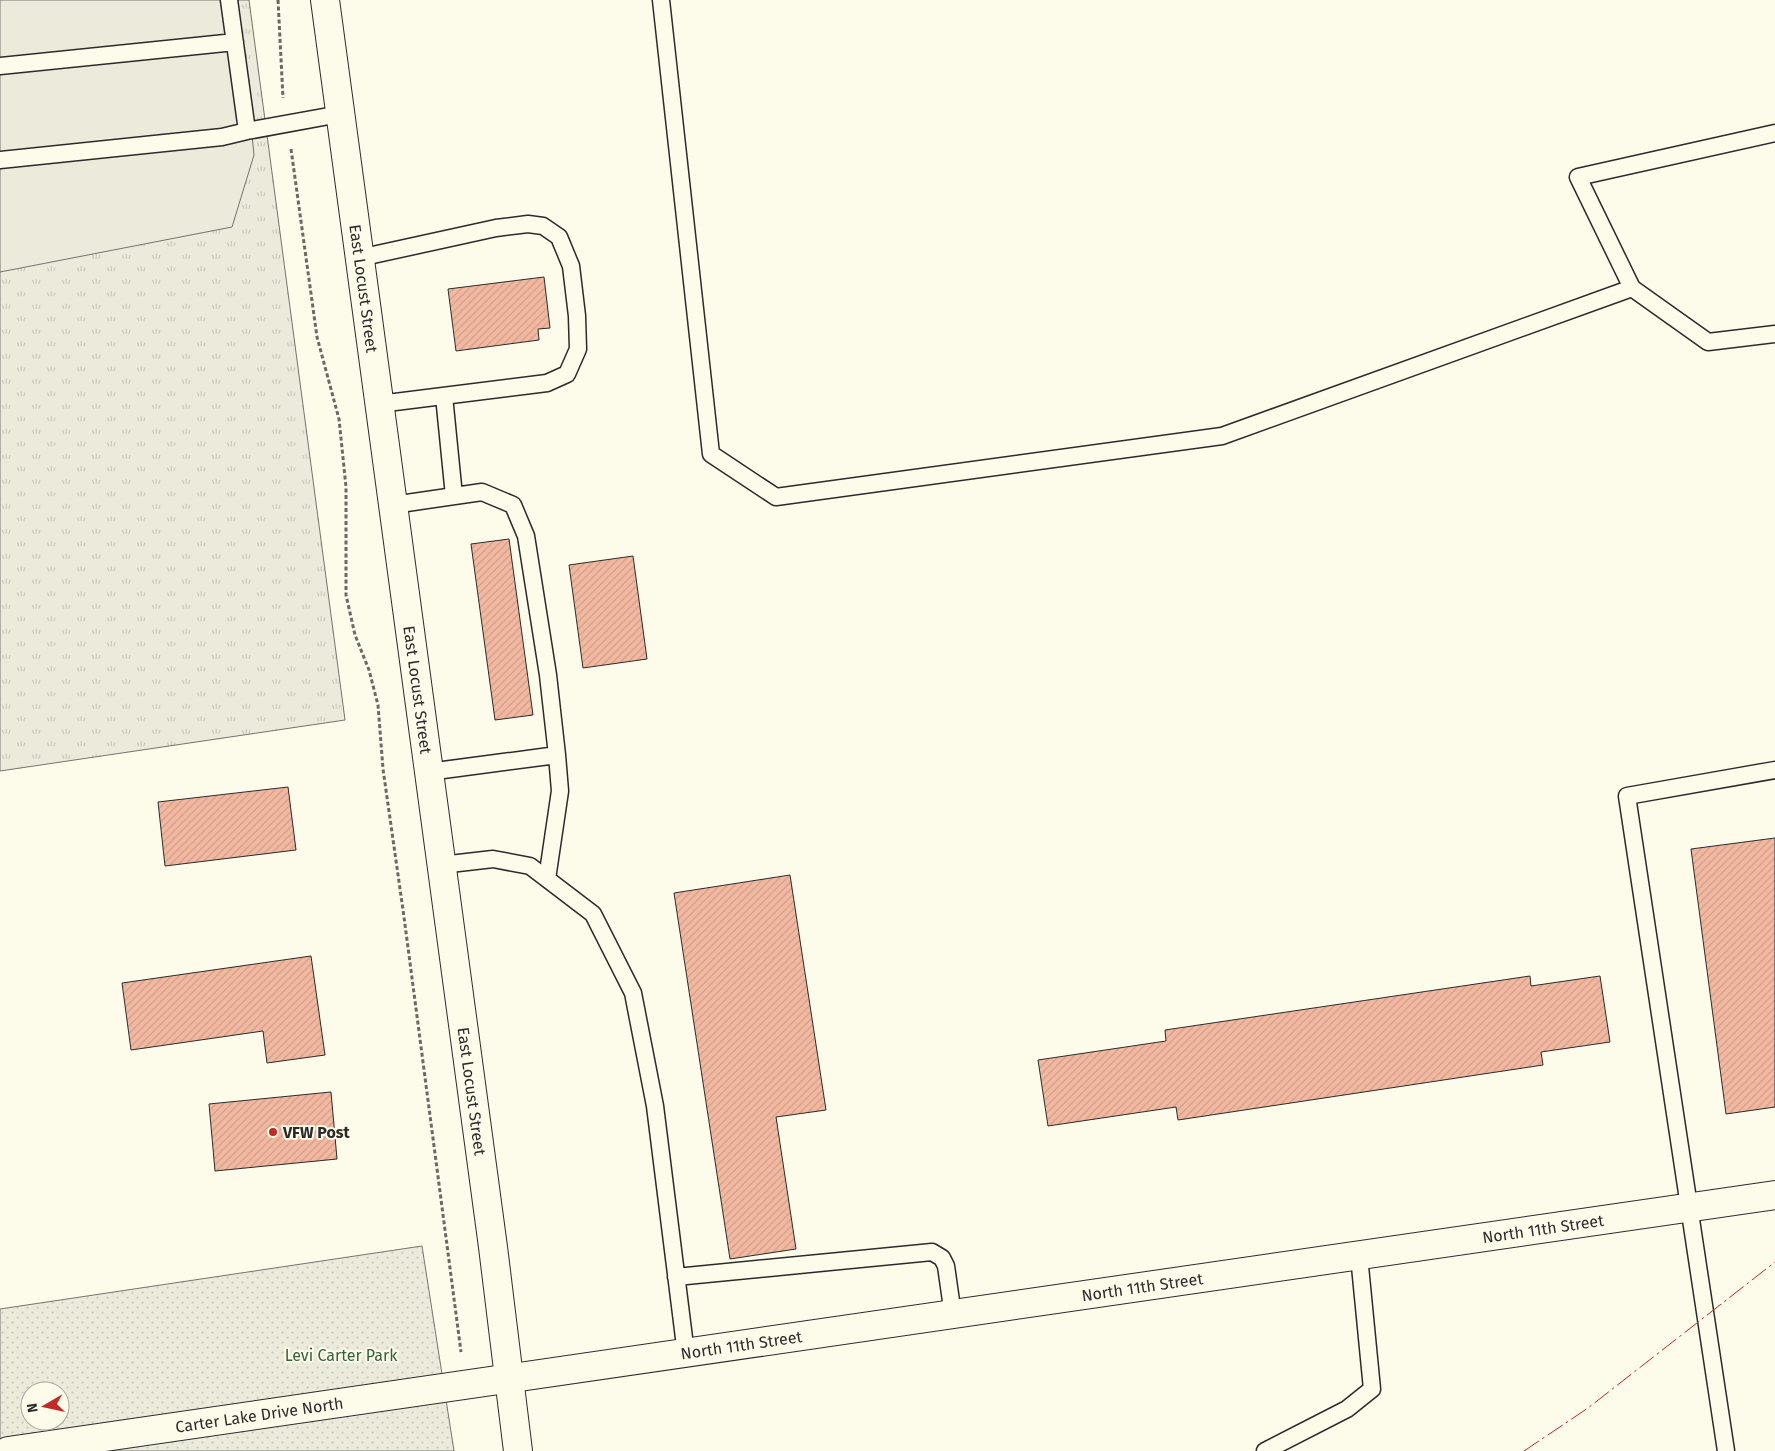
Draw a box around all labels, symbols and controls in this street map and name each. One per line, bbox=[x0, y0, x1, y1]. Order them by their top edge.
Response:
street label: East Locust Street bbox=[345, 223, 381, 354]
street label: East Locust Street bbox=[399, 625, 435, 755]
street label: East Locust Street bbox=[453, 1026, 490, 1157]
place label: VFW Post bbox=[282, 1123, 350, 1142]
marker: VFW Post bbox=[267, 1126, 279, 1138]
street label: North 11th Street bbox=[1481, 1211, 1605, 1247]
street label: North 11th Street bbox=[1080, 1269, 1204, 1305]
street label: North 11th Street bbox=[679, 1327, 804, 1363]
park label: Levi Carter Park bbox=[285, 1346, 398, 1365]
north arrow bbox=[20, 1381, 70, 1431]
street label: Carter Lake Drive North bbox=[174, 1394, 345, 1437]
text: N bbox=[24, 1402, 42, 1414]

